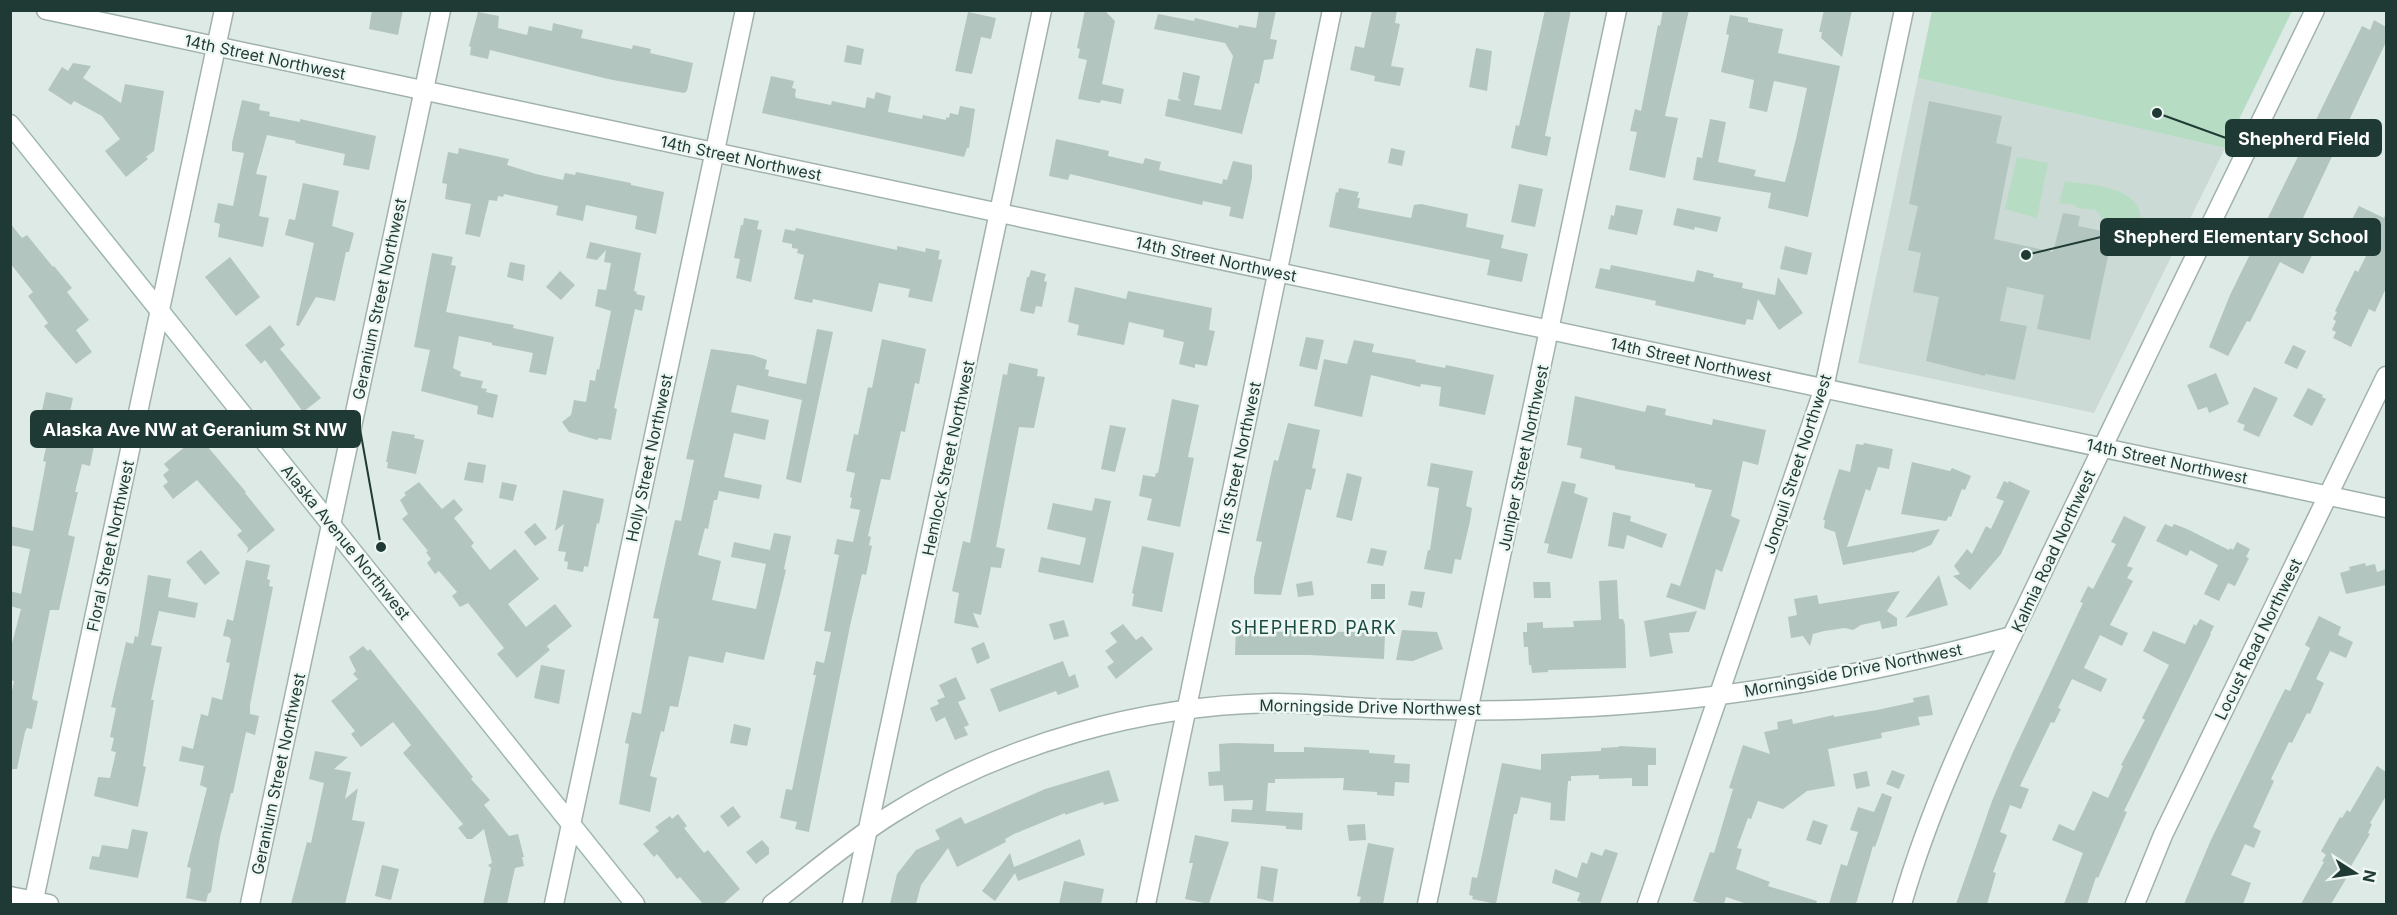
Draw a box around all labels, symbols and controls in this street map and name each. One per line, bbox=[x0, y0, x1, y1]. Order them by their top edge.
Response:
street label: 14th Street Northwest bbox=[183, 30, 347, 84]
callout: Shepherd Field bbox=[2226, 120, 2381, 156]
text: Shepherd Field bbox=[2238, 128, 2370, 149]
street label: 14th Street Northwest bbox=[659, 131, 823, 185]
street label: Geranium Street Northwest bbox=[348, 196, 410, 402]
callout: Shepherd Elementary School bbox=[2101, 219, 2380, 255]
text: Shepherd Elementary School bbox=[2114, 226, 2368, 247]
street label: 14th Street Northwest bbox=[1134, 232, 1298, 286]
street label: 14th Street Northwest bbox=[1609, 333, 1773, 387]
street label: Hemlock Street Northwest bbox=[918, 358, 978, 558]
street label: Juniper Street Northwest bbox=[1494, 363, 1552, 553]
street label: Holly Street Northwest bbox=[621, 372, 677, 544]
street label: Jonquil Street Northwest bbox=[1758, 372, 1836, 556]
street label: Iris Street Northwest bbox=[1213, 380, 1265, 536]
callout: Alaska Ave NW at Geranium St NW bbox=[31, 411, 360, 447]
text: Alaska Ave NW at Geranium St NW bbox=[43, 419, 348, 440]
street label: 14th Street Northwest bbox=[2085, 434, 2249, 488]
street label: Floral Street Northwest bbox=[82, 459, 138, 633]
street label: Alaska Avenue Northwest bbox=[277, 460, 415, 624]
street label: Kalmia Road Northwest bbox=[2007, 467, 2099, 635]
street label: Locust Road Northwest bbox=[2210, 555, 2306, 723]
district label: SHEPHERD PARK bbox=[1231, 617, 1397, 638]
street label: Morningside Drive Northwest bbox=[1742, 639, 1964, 701]
street label: Geranium Street Northwest bbox=[247, 671, 309, 877]
street label: Morningside Drive Northwest bbox=[1259, 695, 1481, 719]
north arrow bbox=[2325, 843, 2385, 903]
text: N bbox=[2359, 868, 2381, 884]

